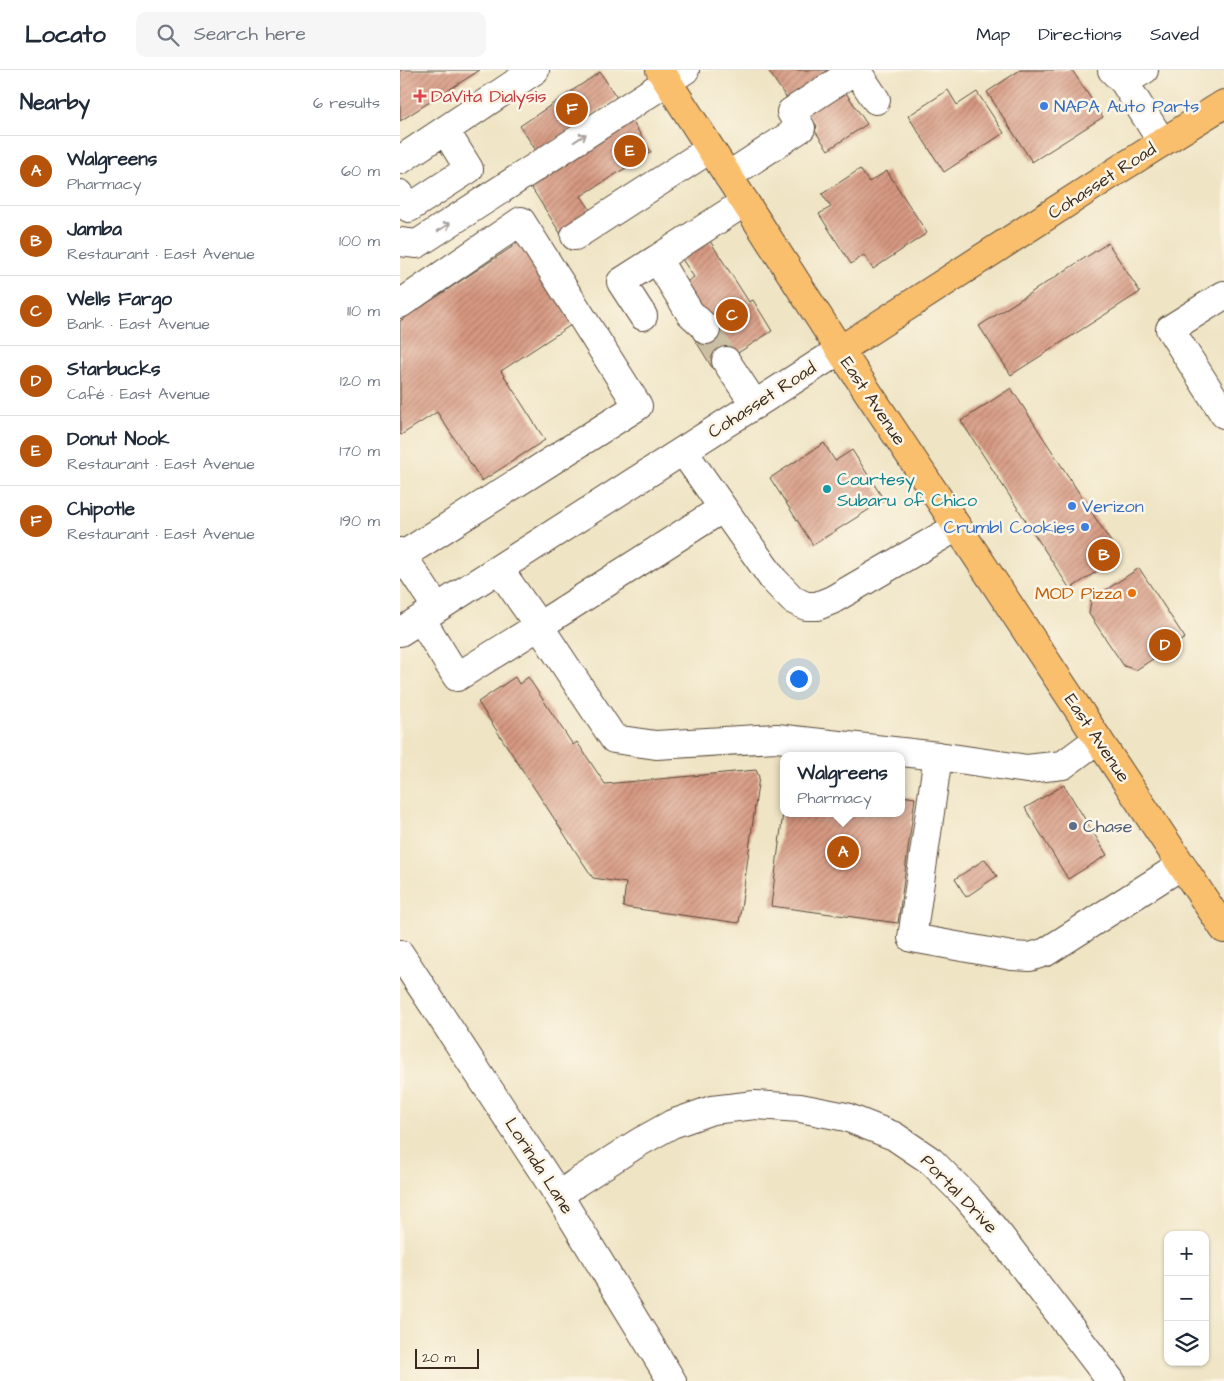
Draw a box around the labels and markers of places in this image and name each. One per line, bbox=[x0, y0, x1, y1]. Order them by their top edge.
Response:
place label: DaVita Dialysis bbox=[431, 84, 547, 110]
marker: DaVita Dialysis bbox=[413, 89, 427, 103]
pin: F bbox=[556, 90, 588, 128]
place label: NAPA Auto Parts bbox=[1054, 94, 1199, 119]
marker: NAPA Auto Parts bbox=[1038, 100, 1050, 112]
pin: E bbox=[614, 132, 646, 170]
pin: C bbox=[716, 296, 748, 334]
place label: Courtesy Subaru of Chico bbox=[837, 467, 977, 513]
marker: Courtesy Subaru of Chico bbox=[821, 483, 833, 495]
place label: Verizon bbox=[1082, 494, 1144, 519]
marker: Verizon bbox=[1066, 500, 1078, 512]
place label: Crumbl Cookies bbox=[943, 515, 1075, 540]
marker: Crumbl Cookies bbox=[1079, 521, 1091, 533]
pin: B bbox=[1088, 536, 1120, 574]
place label: MOD Pizza bbox=[1035, 581, 1122, 606]
marker: MOD Pizza bbox=[1126, 587, 1138, 599]
pin: D bbox=[1149, 626, 1181, 664]
place label: Chase bbox=[1083, 814, 1133, 839]
marker: Chase bbox=[1067, 820, 1079, 832]
pin: A bbox=[827, 833, 859, 871]

